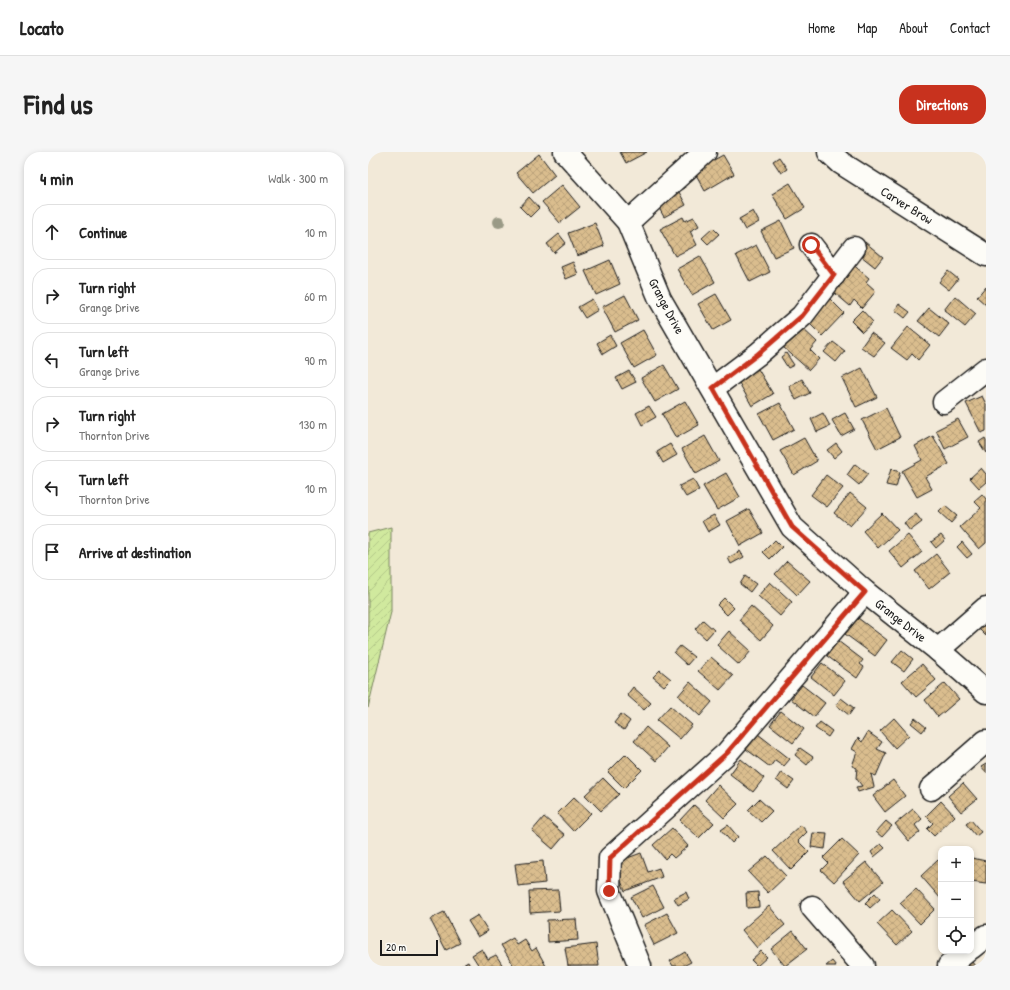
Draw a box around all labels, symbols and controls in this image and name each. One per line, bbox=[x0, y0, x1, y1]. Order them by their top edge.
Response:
text: Locato bbox=[20, 15, 64, 41]
text: Home bbox=[808, 18, 835, 37]
text: Map bbox=[857, 18, 877, 37]
text: About bbox=[899, 18, 928, 37]
text: Contact bbox=[950, 18, 990, 37]
text: Find us bbox=[24, 85, 93, 123]
button: Directions bbox=[899, 85, 986, 124]
text: 4 min bbox=[40, 167, 73, 190]
text: Walk · 300 m bbox=[268, 169, 328, 187]
street label: Carver Brow bbox=[877, 182, 937, 228]
icon: ahead bbox=[41, 221, 63, 243]
text: Continue bbox=[79, 222, 127, 243]
text: 10 m bbox=[305, 223, 327, 241]
route start bbox=[802, 236, 820, 254]
street label: Grange Drive bbox=[645, 275, 689, 337]
text: Turn right bbox=[79, 277, 135, 298]
icon: right bbox=[41, 285, 63, 307]
text: 60 m bbox=[304, 287, 327, 305]
text: Grange Drive bbox=[79, 298, 140, 316]
text: Turn left bbox=[79, 341, 129, 362]
icon: left bbox=[41, 349, 63, 371]
text: 90 m bbox=[305, 351, 327, 369]
text: Grange Drive bbox=[79, 362, 140, 380]
text: Turn right bbox=[79, 405, 135, 426]
icon: right bbox=[41, 413, 63, 435]
text: 130 m bbox=[299, 415, 327, 433]
text: Thornton Drive bbox=[79, 426, 150, 444]
text: Turn left bbox=[79, 469, 129, 490]
icon: left bbox=[41, 477, 63, 499]
text: 10 m bbox=[305, 479, 327, 497]
text: Thornton Drive bbox=[79, 490, 150, 508]
icon: arrive bbox=[41, 541, 63, 563]
text: Arrive at destination bbox=[79, 542, 191, 563]
street label: Grange Drive bbox=[872, 594, 930, 646]
map controls bbox=[938, 846, 974, 954]
button: + bbox=[938, 846, 974, 882]
route end bbox=[600, 882, 618, 900]
button: − bbox=[938, 882, 974, 918]
button: locate bbox=[938, 918, 974, 954]
scale bar bbox=[380, 938, 438, 957]
text: 20 m bbox=[386, 940, 406, 954]

